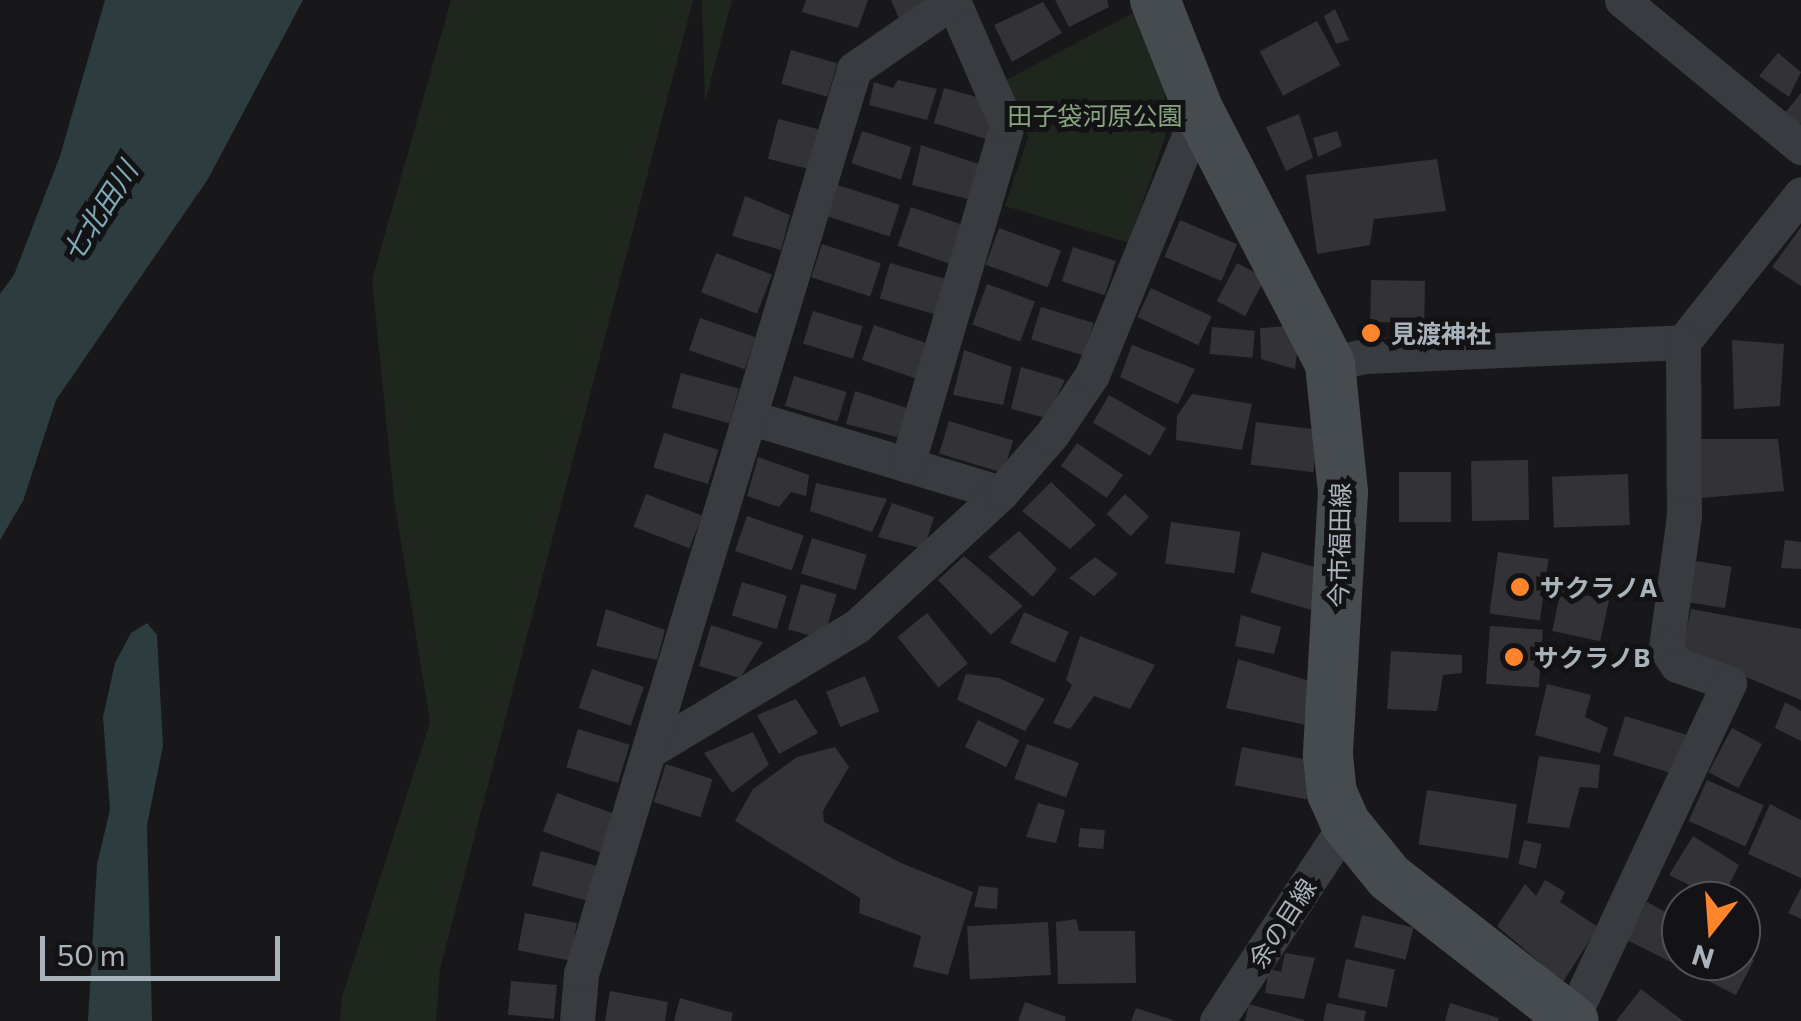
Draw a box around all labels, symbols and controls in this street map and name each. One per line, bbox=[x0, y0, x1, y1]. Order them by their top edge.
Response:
park label: 田子袋河原公園 bbox=[1008, 100, 1182, 130]
water label: 七北田川 bbox=[54, 155, 144, 267]
place label: 見渡神社 bbox=[1391, 318, 1491, 348]
marker: 見渡神社 bbox=[1360, 322, 1382, 344]
street label: 今市福田線 bbox=[1323, 482, 1355, 608]
place label: サクラノA bbox=[1540, 572, 1658, 602]
marker: サクラノA bbox=[1509, 576, 1531, 598]
place label: サクラノB bbox=[1534, 642, 1651, 672]
marker: サクラノB bbox=[1503, 646, 1525, 668]
street label: 余の目線 bbox=[1242, 873, 1322, 973]
north arrow bbox=[1661, 881, 1761, 981]
scale bar bbox=[45, 916, 285, 978]
text: 50 m bbox=[57, 935, 126, 972]
text: N bbox=[1688, 938, 1718, 977]

